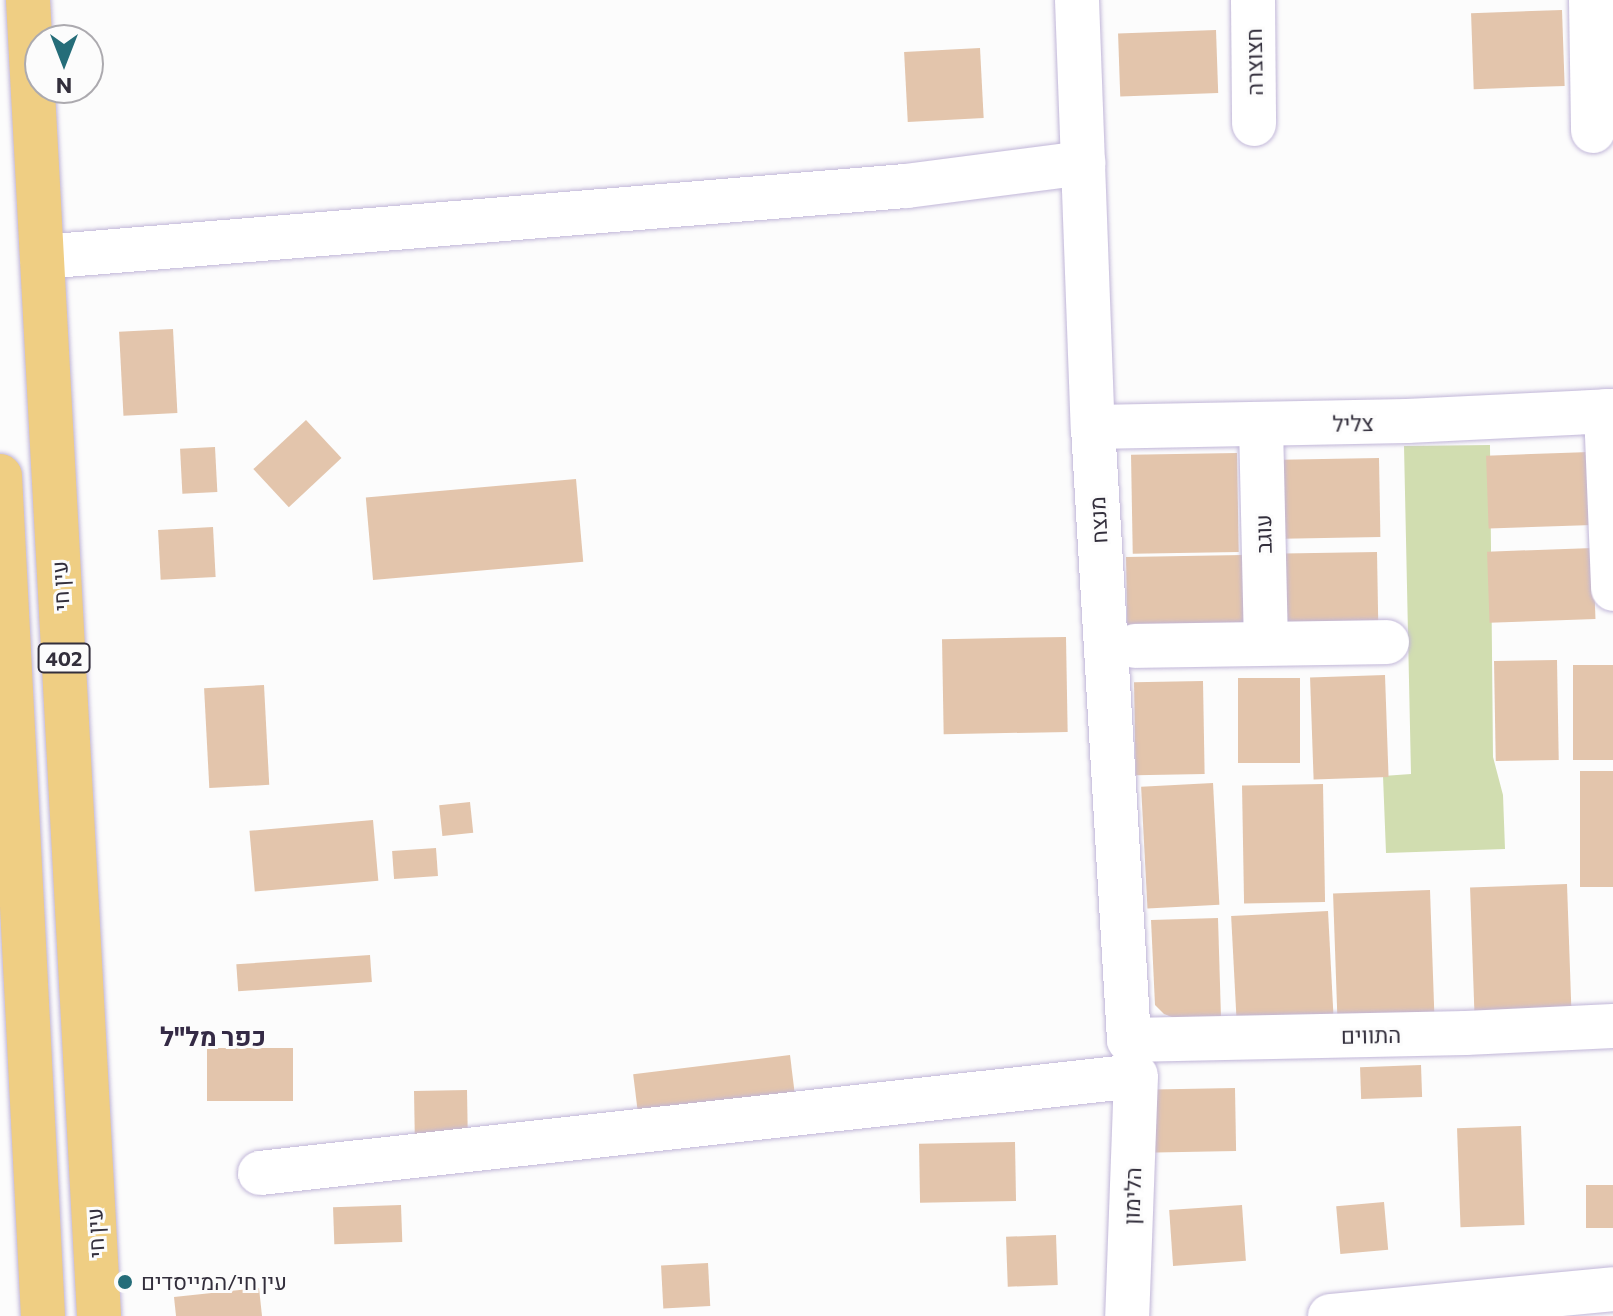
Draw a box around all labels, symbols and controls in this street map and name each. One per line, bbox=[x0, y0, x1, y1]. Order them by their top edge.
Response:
north arrow bbox=[24, 24, 104, 104]
street label: חצוצרה bbox=[1240, 28, 1268, 96]
text: N bbox=[56, 73, 72, 100]
street label: צליל bbox=[1332, 409, 1374, 437]
street label: מנצח bbox=[1084, 496, 1112, 544]
street label: עוגב bbox=[1249, 514, 1277, 554]
street label: עין חי bbox=[46, 560, 74, 612]
road number: 402 bbox=[36, 642, 92, 674]
district label: כפר מל"ל bbox=[160, 1020, 266, 1052]
street label: התווים bbox=[1341, 1021, 1401, 1049]
street label: הלימון bbox=[1118, 1167, 1146, 1225]
street label: עין חי bbox=[81, 1207, 109, 1259]
place label: עין חי/המייסדים bbox=[141, 1269, 287, 1295]
marker: עין חי/המייסדים bbox=[116, 1273, 134, 1291]

